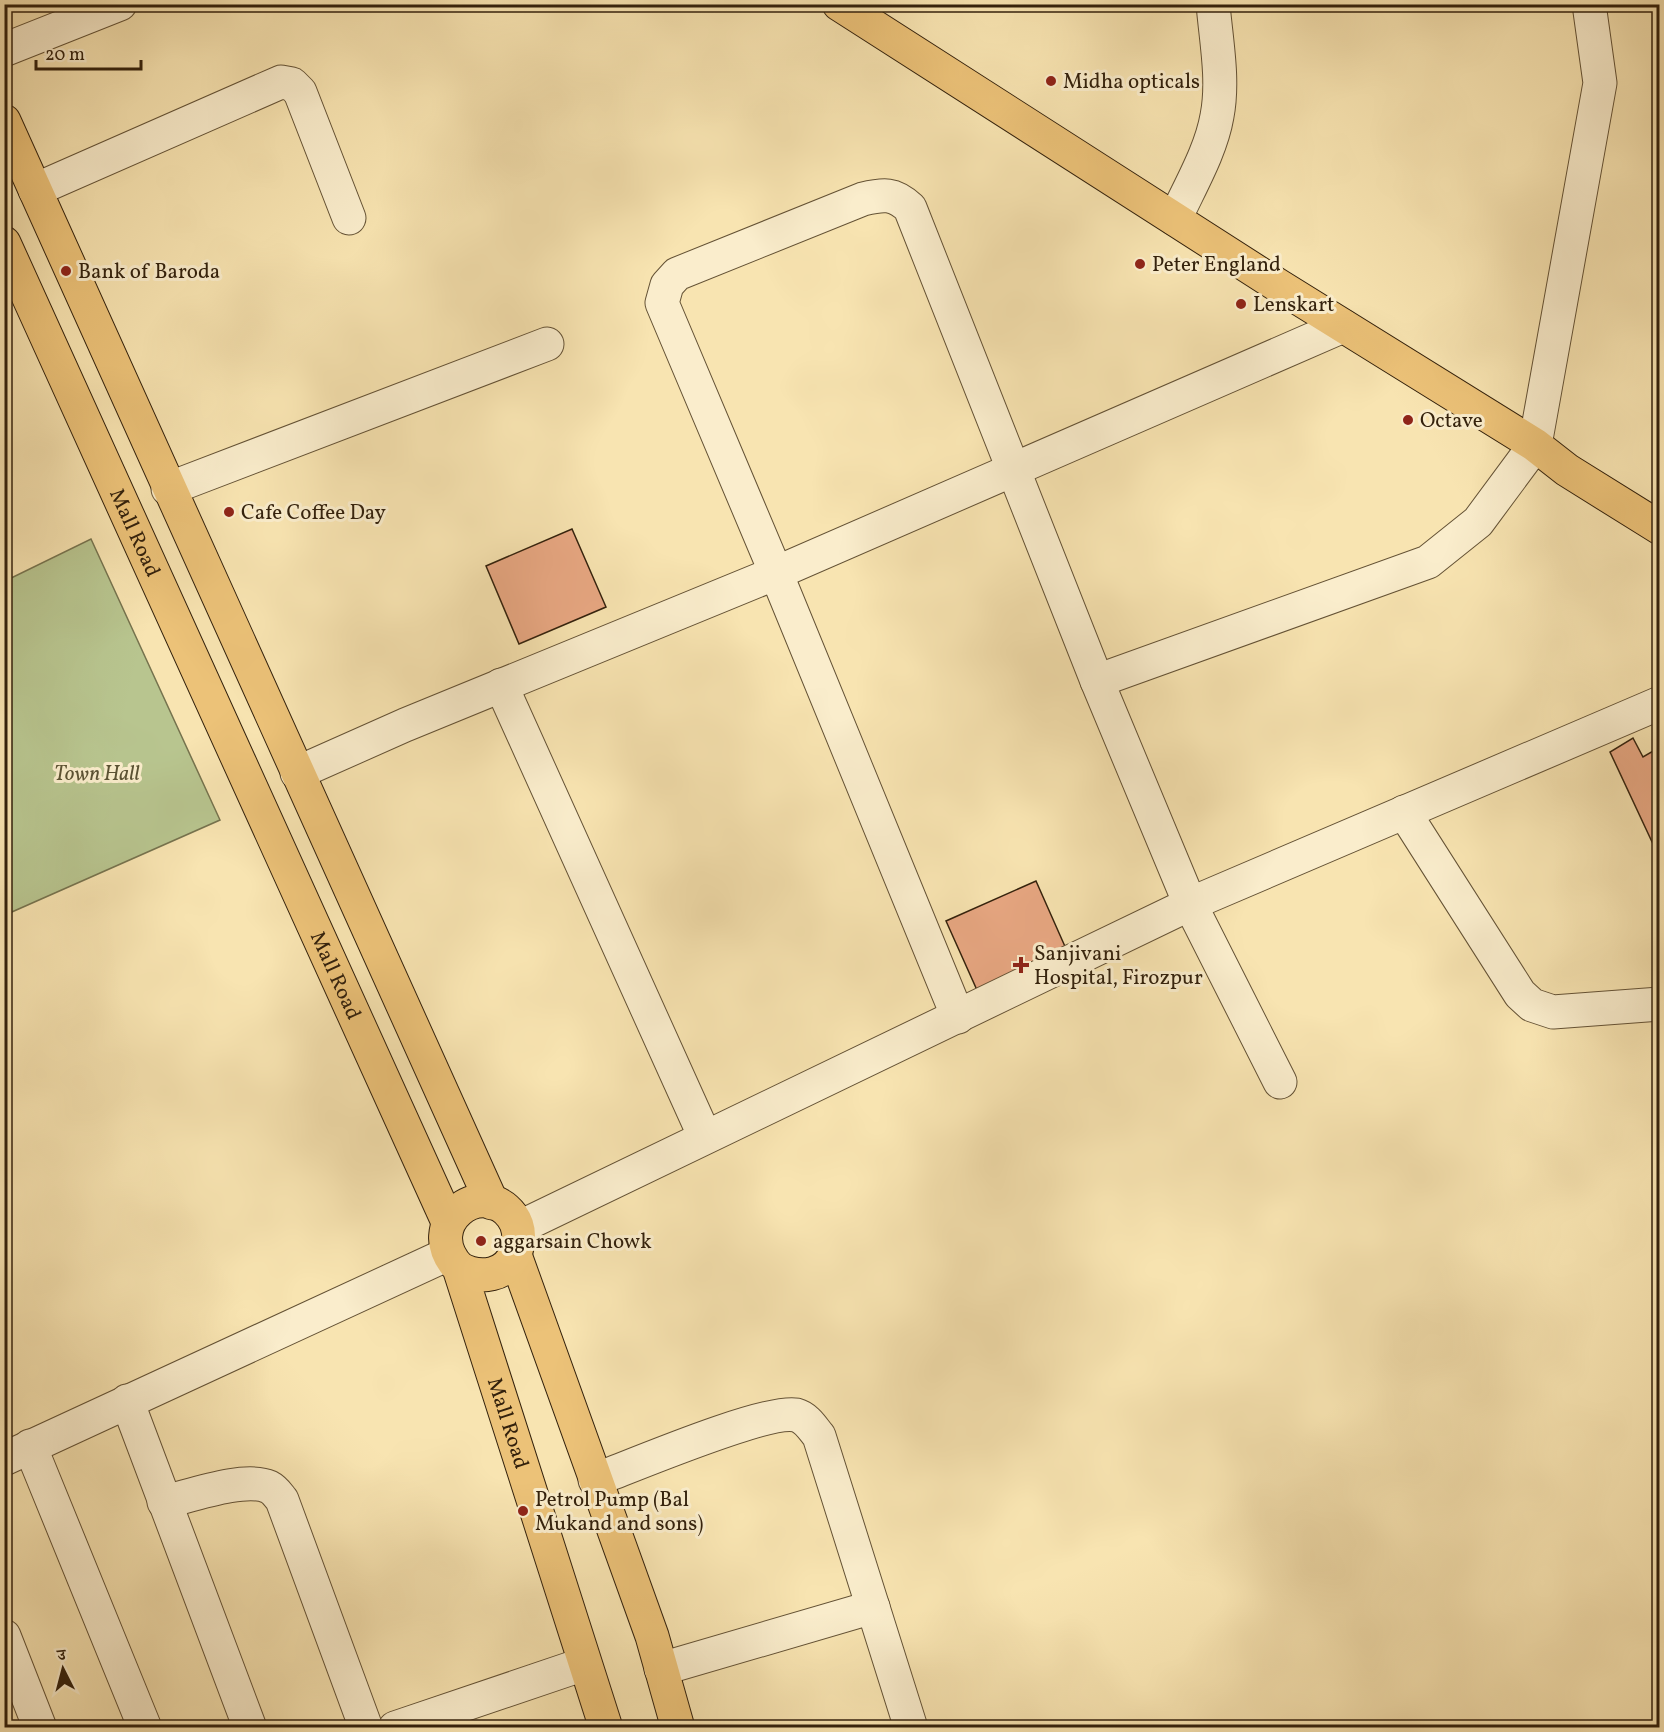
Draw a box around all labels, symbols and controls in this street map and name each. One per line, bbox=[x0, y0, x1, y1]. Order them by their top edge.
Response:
scale bar bbox=[36, 33, 141, 71]
text: 20 m bbox=[45, 43, 85, 68]
place label: Midha opticals bbox=[1063, 68, 1200, 97]
marker: Midha opticals bbox=[1044, 74, 1058, 88]
place label: Peter England bbox=[1152, 251, 1281, 280]
marker: Peter England bbox=[1133, 257, 1147, 271]
place label: Bank of Baroda bbox=[78, 258, 220, 287]
marker: Bank of Baroda bbox=[59, 264, 73, 278]
place label: Lenskart bbox=[1253, 291, 1334, 320]
marker: Lenskart bbox=[1234, 297, 1248, 311]
place label: Octave bbox=[1420, 407, 1483, 436]
marker: Octave bbox=[1401, 413, 1415, 427]
street label: Mall Road bbox=[101, 484, 167, 582]
place label: Cafe Coffee Day bbox=[241, 499, 387, 528]
marker: Cafe Coffee Day bbox=[222, 505, 236, 519]
park label: Town Hall bbox=[54, 760, 140, 789]
street label: Mall Road bbox=[302, 927, 367, 1025]
place label: Sanjivani Hospital, Firozpur bbox=[1034, 940, 1203, 993]
marker: Sanjivani Hospital, Firozpur bbox=[1012, 956, 1030, 974]
place label: aggarsain Chowk bbox=[493, 1228, 652, 1257]
marker: aggarsain Chowk bbox=[474, 1234, 488, 1248]
street label: Mall Road bbox=[479, 1374, 535, 1473]
place label: Petrol Pump (Bal Mukand and sons) bbox=[535, 1486, 703, 1539]
marker: Petrol Pump (Bal Mukand and sons) bbox=[516, 1504, 530, 1518]
north arrow bbox=[33, 1639, 93, 1699]
text: उ bbox=[55, 1645, 69, 1668]

